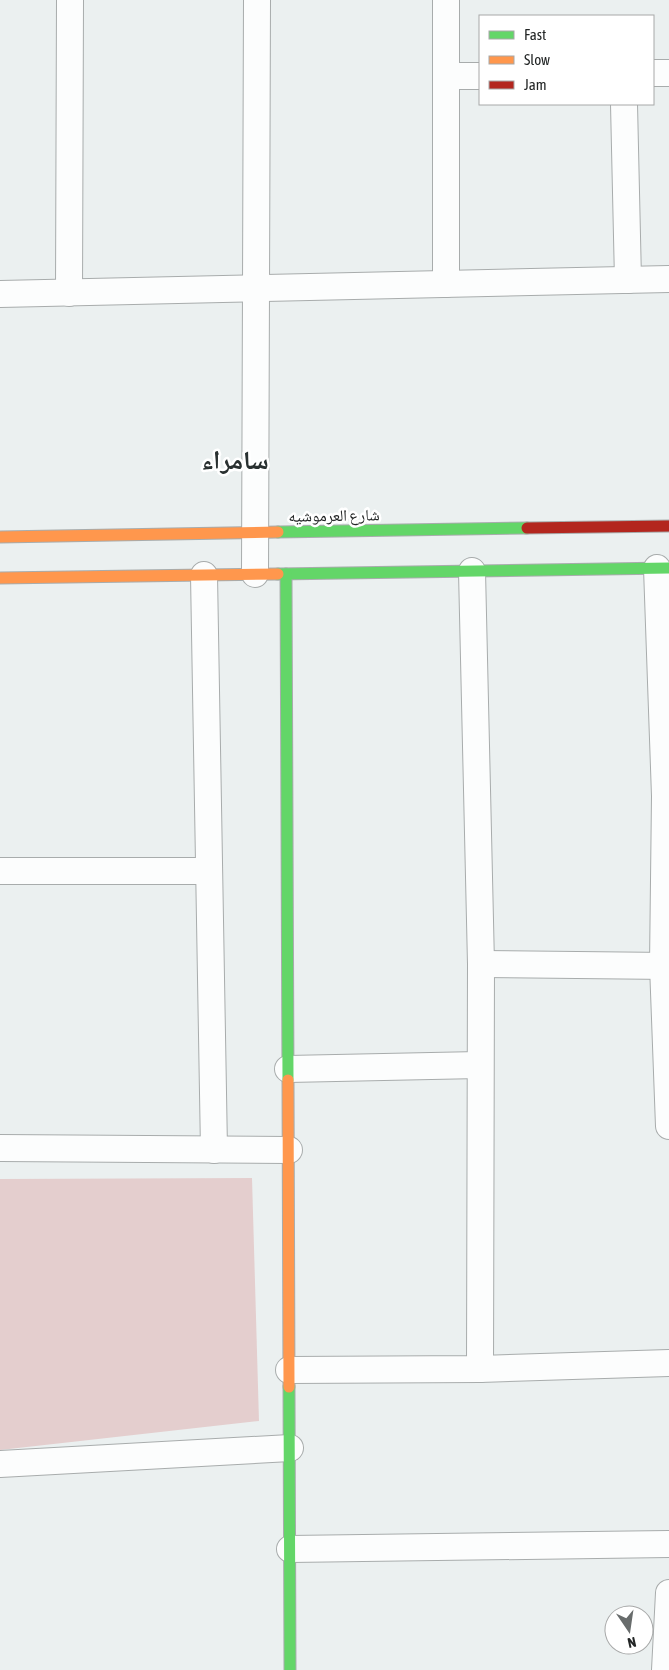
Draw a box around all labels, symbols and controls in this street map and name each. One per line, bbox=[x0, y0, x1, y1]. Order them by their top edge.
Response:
legend bbox=[479, 15, 654, 105]
text: Fast bbox=[524, 26, 546, 43]
text: Slow bbox=[524, 51, 550, 68]
text: Jam bbox=[524, 76, 547, 93]
district label: سامراء bbox=[201, 445, 269, 475]
street label: شارع العرموشيه bbox=[288, 505, 380, 527]
north arrow bbox=[604, 1605, 654, 1655]
text: N bbox=[626, 1634, 638, 1651]

